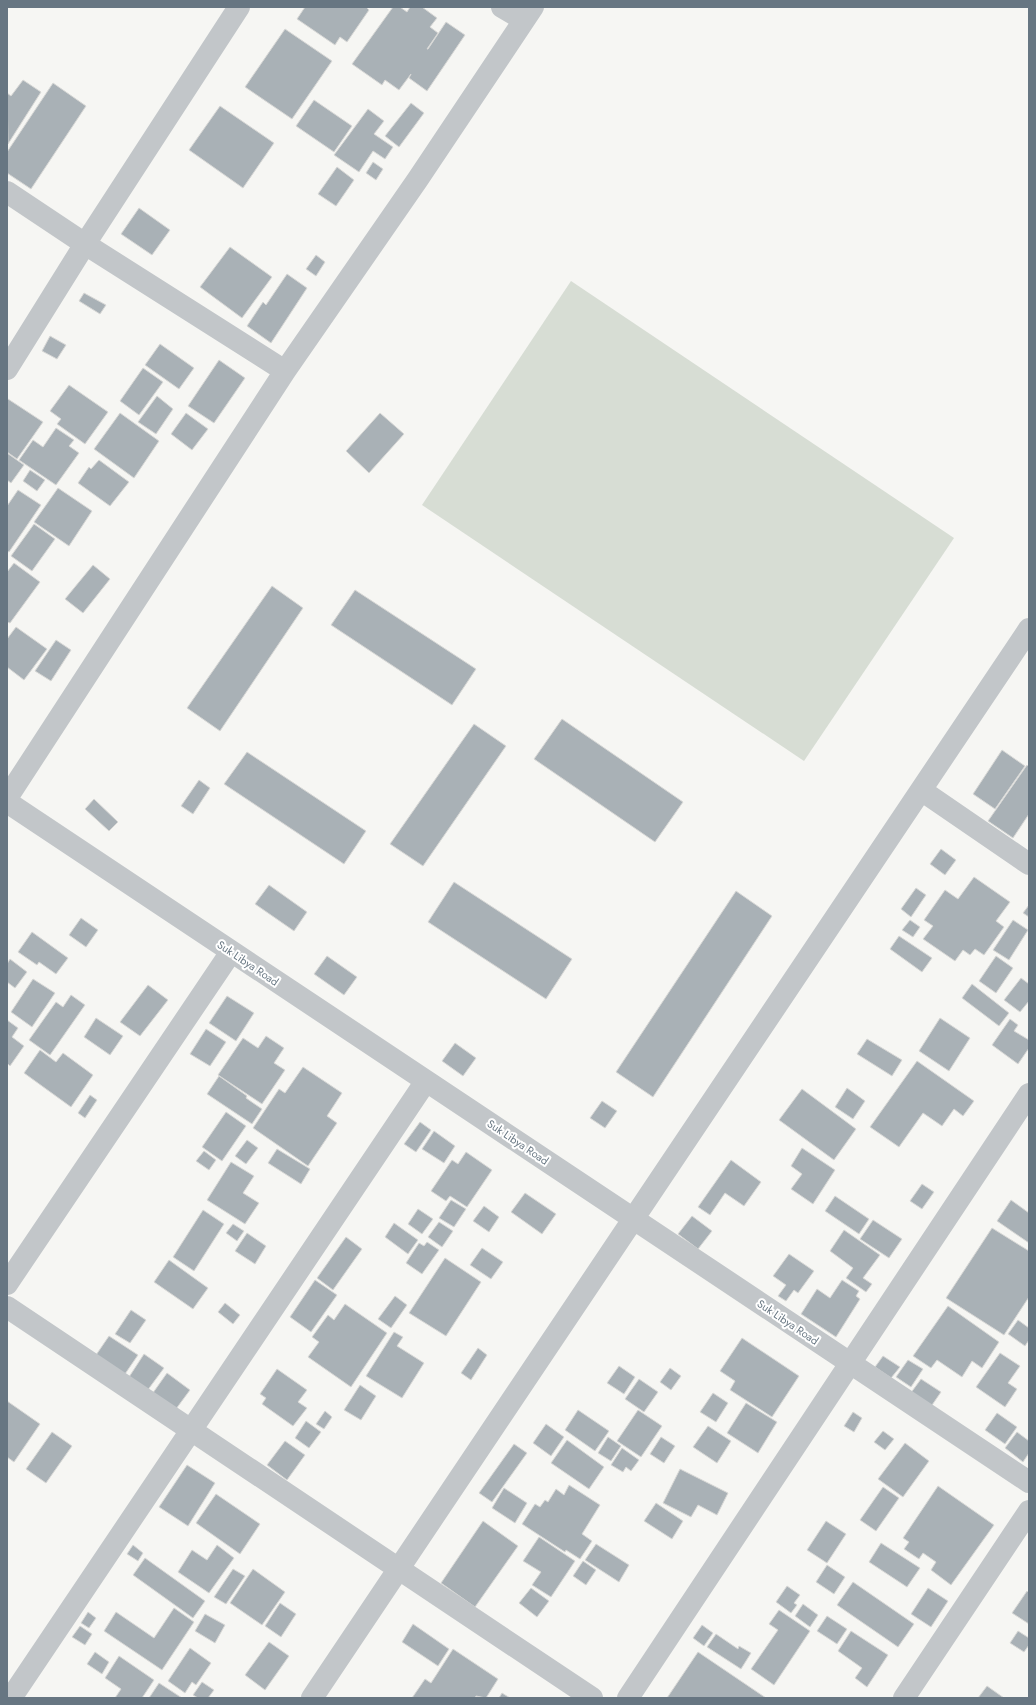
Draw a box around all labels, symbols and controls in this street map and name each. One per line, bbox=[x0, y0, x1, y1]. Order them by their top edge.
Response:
street label: Suk Libya Road bbox=[214, 937, 282, 989]
street label: Suk Libya Road bbox=[484, 1116, 552, 1168]
street label: Suk Libya Road bbox=[754, 1296, 822, 1348]

